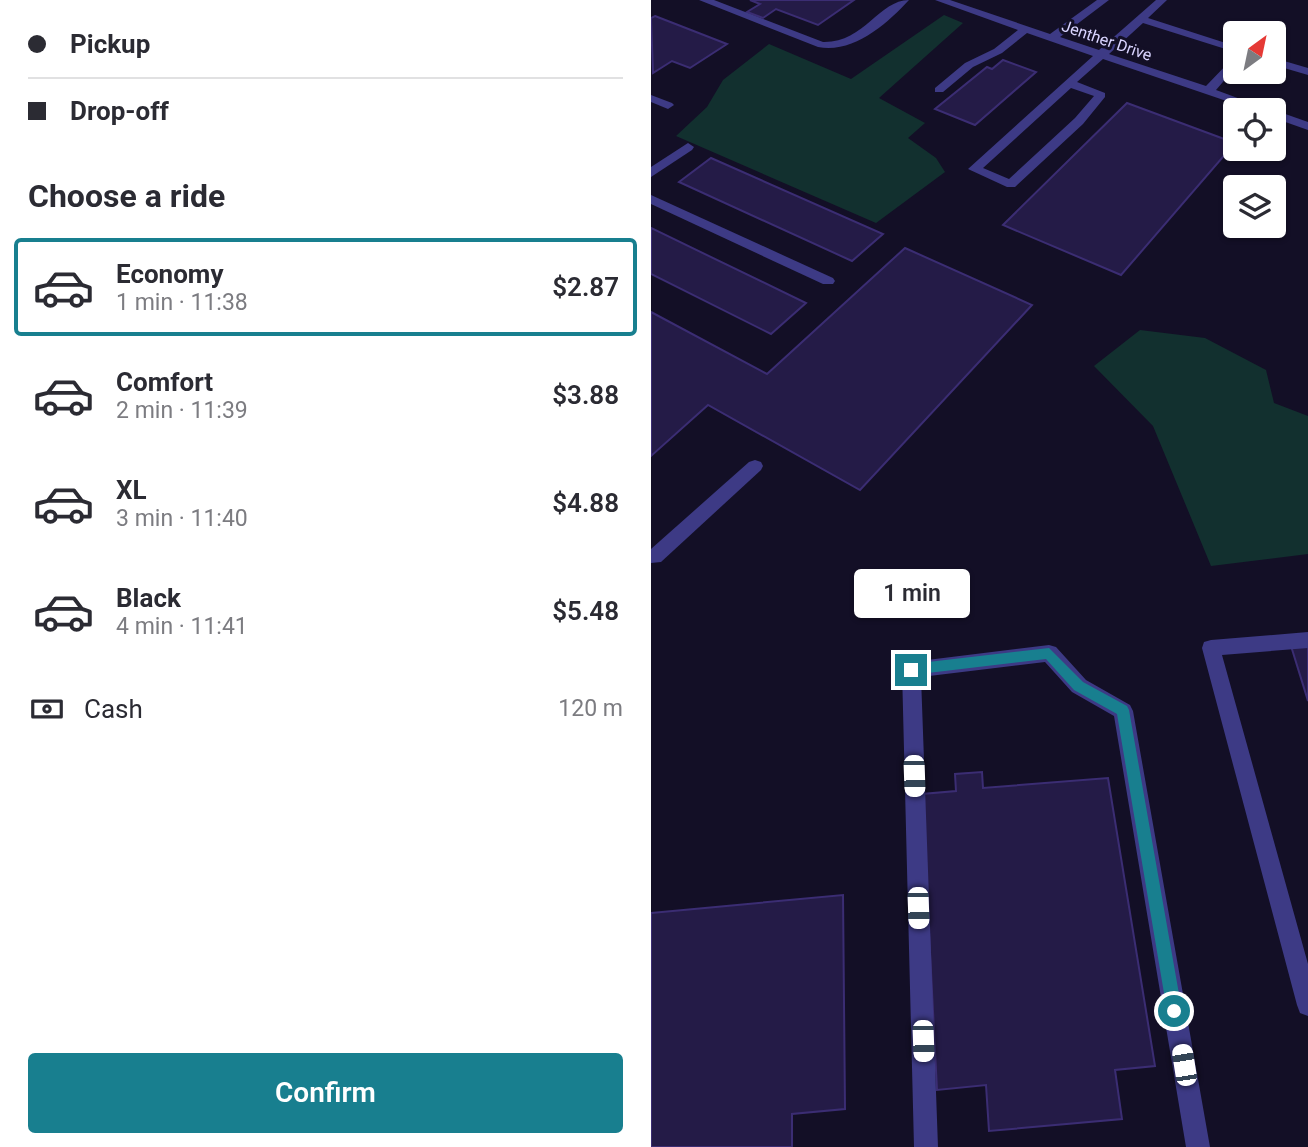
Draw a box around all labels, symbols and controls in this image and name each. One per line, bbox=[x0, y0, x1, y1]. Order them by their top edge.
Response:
street label: Jenther Drive bbox=[1059, 16, 1154, 65]
north arrow bbox=[1223, 21, 1286, 84]
map controls bbox=[1223, 21, 1286, 238]
text: Pickup bbox=[70, 29, 150, 59]
text: Drop-off bbox=[70, 96, 169, 126]
button: locate bbox=[1223, 98, 1286, 161]
button: layers bbox=[1223, 175, 1286, 238]
text: Choose a ride bbox=[28, 177, 225, 215]
icon: car bbox=[32, 256, 95, 319]
text: Economy bbox=[116, 259, 223, 289]
text: $2.87 bbox=[552, 272, 619, 302]
text: 1 min · 11:38 bbox=[116, 289, 248, 316]
icon: car bbox=[32, 364, 95, 427]
text: Comfort bbox=[116, 367, 213, 397]
text: $3.88 bbox=[552, 380, 619, 410]
text: 2 min · 11:39 bbox=[116, 397, 248, 424]
icon: car bbox=[32, 472, 95, 535]
text: XL bbox=[116, 475, 147, 505]
text: $4.88 bbox=[552, 488, 619, 518]
text: 3 min · 11:40 bbox=[116, 505, 248, 532]
callout: 1 min bbox=[853, 568, 969, 618]
icon: car bbox=[32, 580, 95, 643]
text: 1 min bbox=[883, 580, 941, 607]
text: Black bbox=[116, 583, 181, 613]
text: $5.48 bbox=[552, 596, 619, 626]
text: 4 min · 11:41 bbox=[116, 613, 248, 640]
route end bbox=[895, 654, 927, 686]
icon: cash bbox=[28, 690, 66, 728]
text: Cash bbox=[84, 694, 143, 724]
text: 120 m bbox=[558, 695, 623, 722]
car bbox=[903, 755, 926, 797]
car bbox=[907, 887, 930, 929]
route start bbox=[1158, 995, 1190, 1027]
car bbox=[912, 1020, 935, 1062]
car bbox=[1171, 1043, 1198, 1087]
button: Confirm bbox=[28, 1053, 623, 1133]

